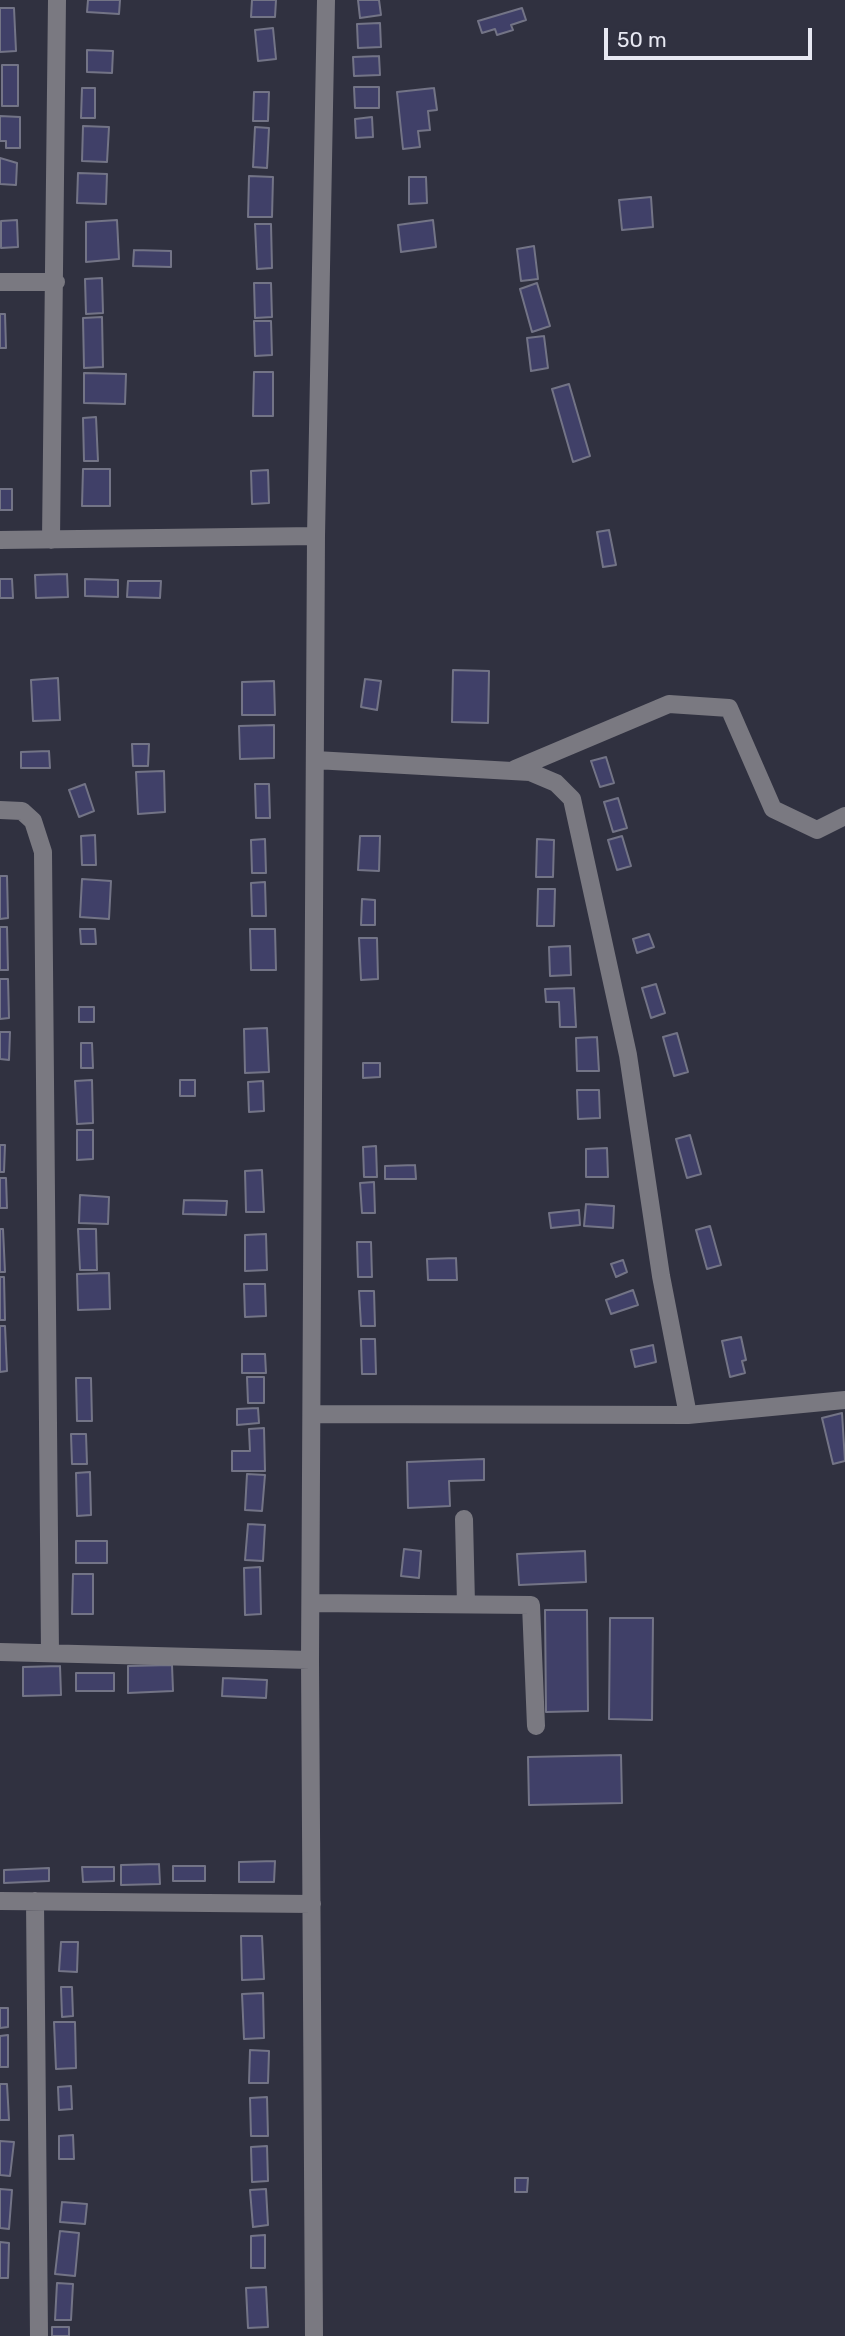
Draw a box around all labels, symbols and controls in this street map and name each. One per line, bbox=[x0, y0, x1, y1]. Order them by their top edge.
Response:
scale bar bbox=[607, 14, 815, 58]
text: 50 m bbox=[617, 27, 667, 52]

